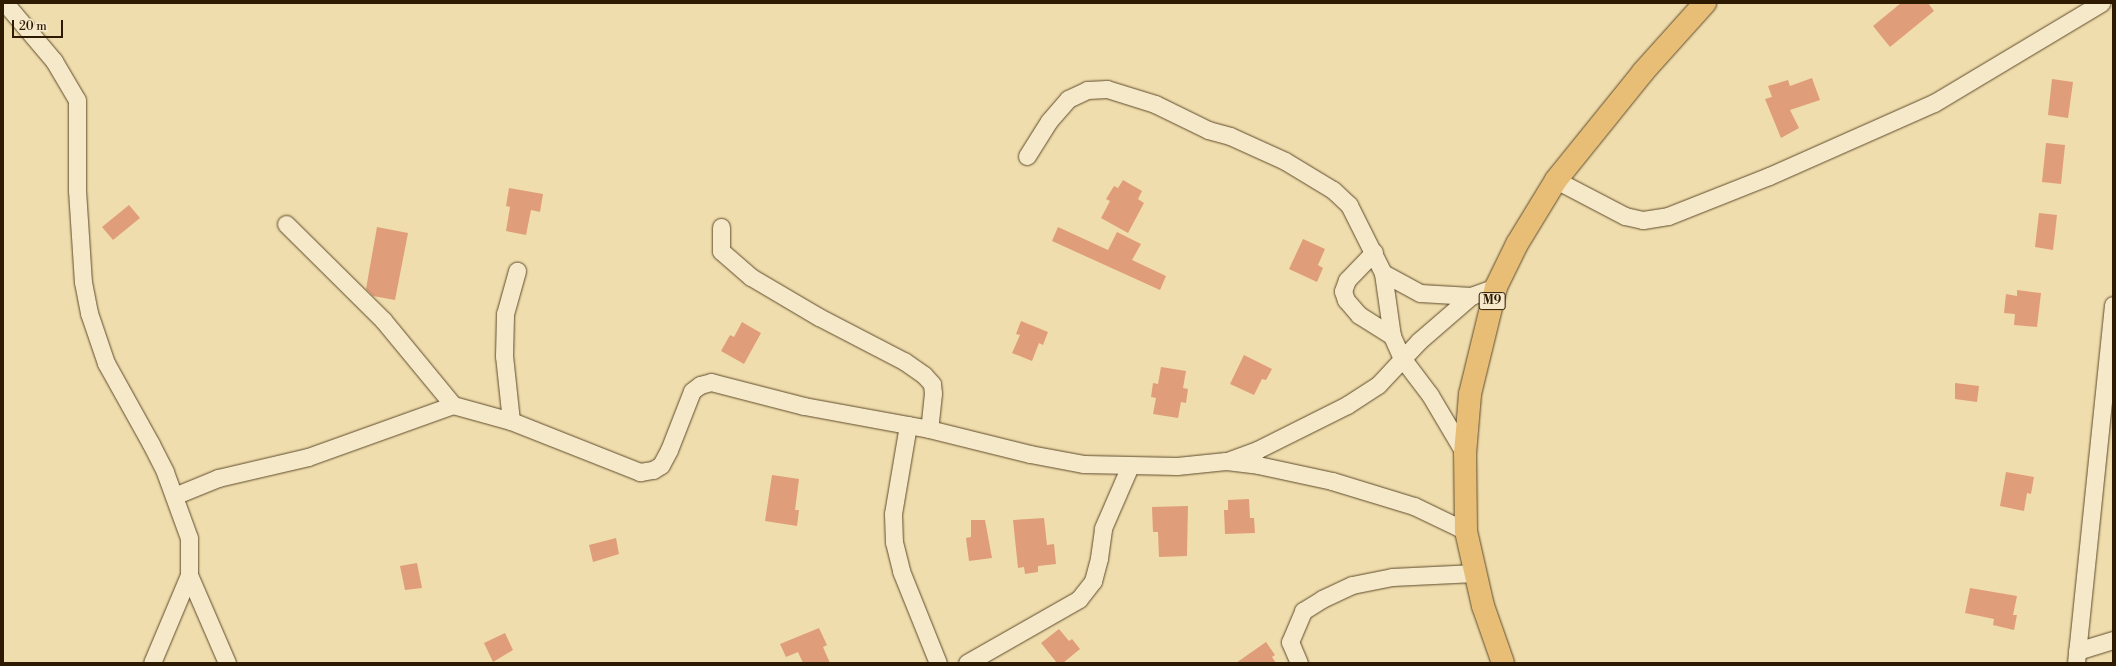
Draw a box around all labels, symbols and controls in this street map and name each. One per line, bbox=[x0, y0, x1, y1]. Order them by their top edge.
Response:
scale bar bbox=[14, 12, 65, 38]
text: 20 m bbox=[19, 19, 47, 34]
road number: M9 bbox=[1478, 291, 1506, 311]

